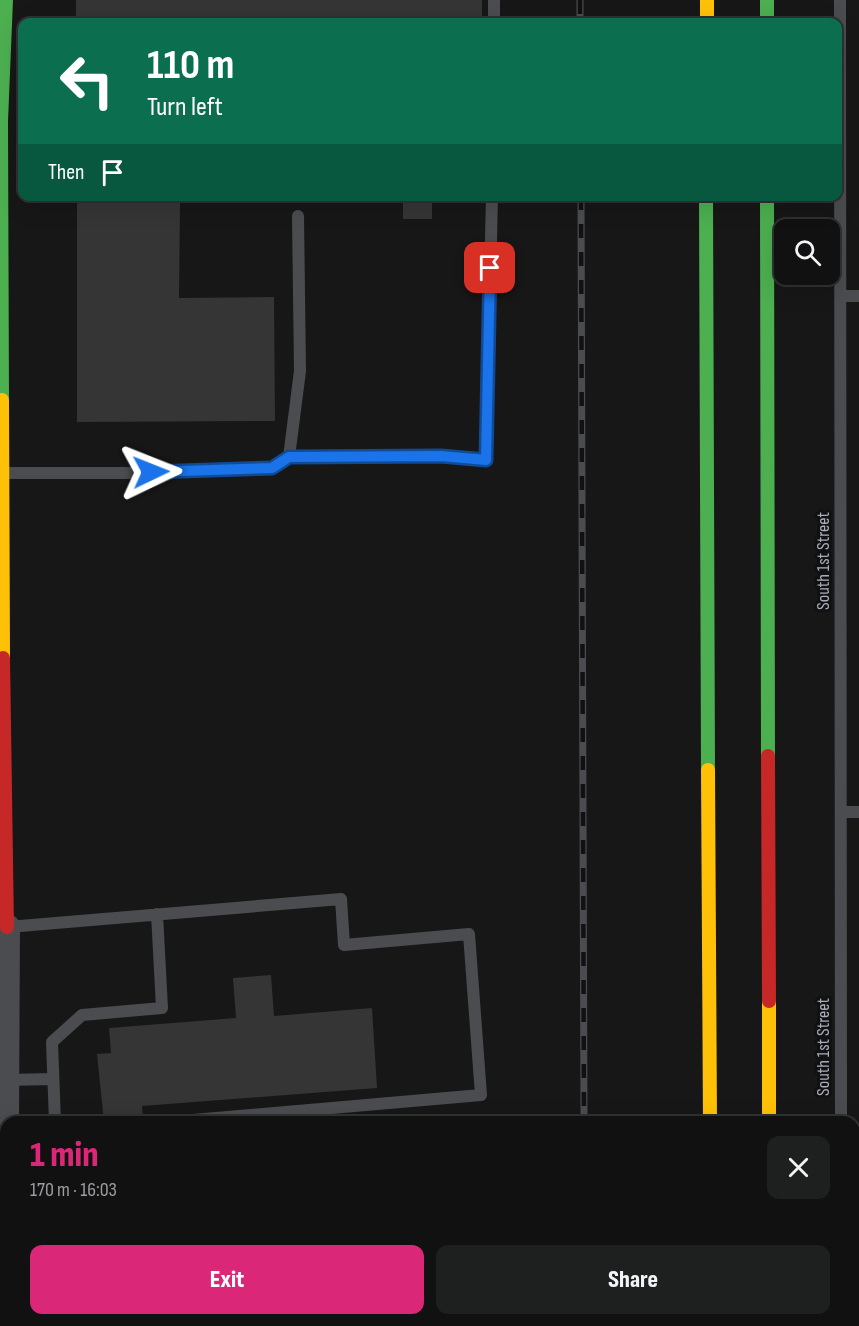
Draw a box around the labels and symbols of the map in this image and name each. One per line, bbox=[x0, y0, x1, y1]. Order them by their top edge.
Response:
pin bbox=[464, 242, 515, 293]
position arrow bbox=[119, 440, 183, 504]
street label: South 1st Street bbox=[813, 512, 834, 610]
street label: South 1st Street bbox=[813, 998, 834, 1096]

